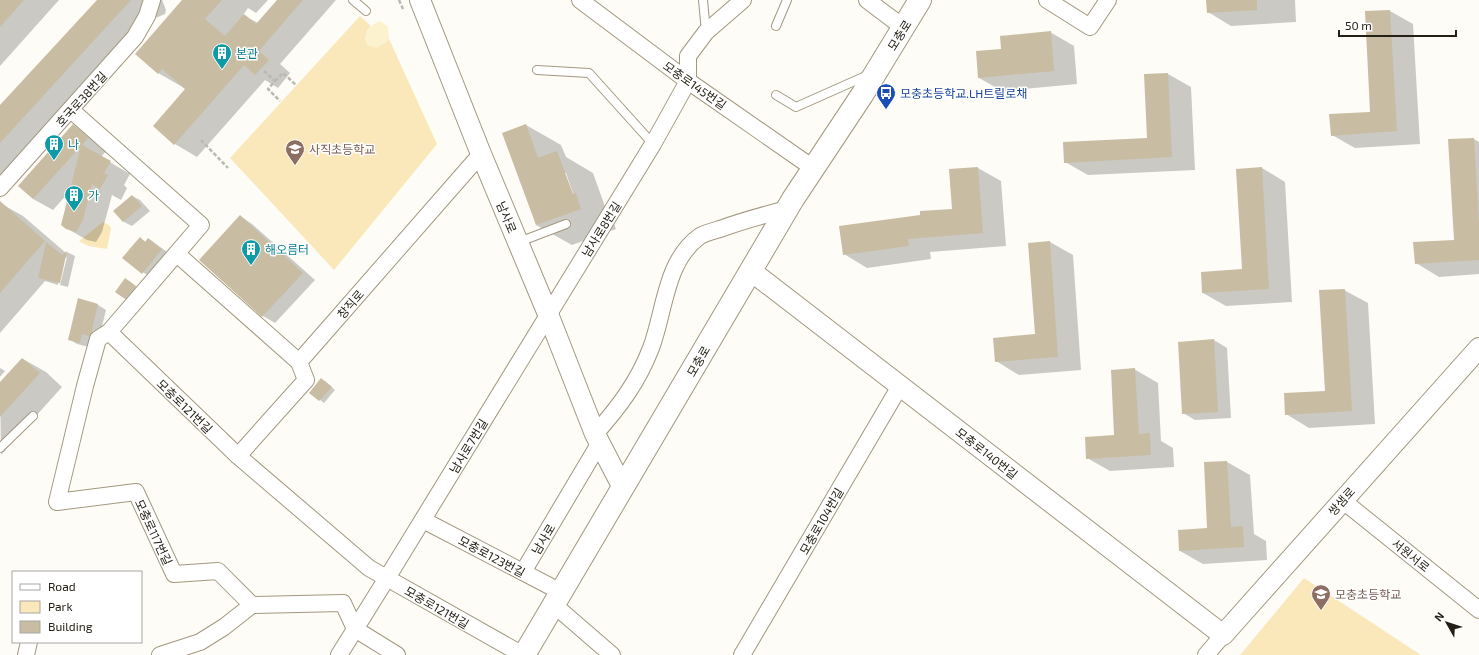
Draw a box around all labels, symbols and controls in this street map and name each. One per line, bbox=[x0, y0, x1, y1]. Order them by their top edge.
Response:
scale bar bbox=[1339, 12, 1456, 38]
street label: 모충로 bbox=[884, 17, 914, 53]
text: 50 m bbox=[1345, 18, 1372, 32]
building icon: 본관 bbox=[211, 42, 233, 70]
place label: 본관 bbox=[236, 46, 258, 60]
street label: 모충로145번길 bbox=[661, 58, 729, 112]
street label: 호국로38번길 bbox=[53, 69, 109, 129]
bus stop icon: 모충초등학교.LH트릴로채 bbox=[875, 82, 897, 110]
place label: 모충초등학교.LH트릴로채 bbox=[900, 86, 1027, 100]
building icon: 나 bbox=[43, 133, 65, 161]
place label: 나 bbox=[68, 137, 79, 151]
school or university icon: 사직초등학교 bbox=[284, 138, 306, 166]
place label: 사직초등학교 bbox=[309, 142, 375, 156]
building icon: 가 bbox=[63, 184, 85, 212]
place label: 가 bbox=[88, 188, 99, 202]
street label: 남사로 bbox=[494, 199, 520, 235]
street label: 남사로8번길 bbox=[579, 199, 623, 259]
building icon: 해오름터 bbox=[240, 238, 262, 266]
place label: 해오름터 bbox=[265, 242, 309, 256]
street label: 창직로 bbox=[334, 287, 366, 321]
street label: 모충로 bbox=[684, 343, 712, 379]
street label: 모충로121번길 bbox=[154, 376, 216, 436]
street label: 남사로7번길 bbox=[446, 416, 490, 476]
street label: 모충로140번길 bbox=[953, 425, 1021, 481]
street label: 쌍샘로 bbox=[1325, 484, 1357, 518]
street label: 모충로104번길 bbox=[796, 485, 846, 557]
street label: 모충로117번길 bbox=[133, 497, 175, 567]
street label: 남사로 bbox=[528, 521, 558, 557]
street label: 모충로123번길 bbox=[456, 533, 528, 579]
street label: 서원서로 bbox=[1389, 536, 1433, 574]
legend bbox=[12, 571, 142, 643]
text: Road bbox=[48, 579, 76, 593]
street label: 모충로121번길 bbox=[403, 583, 471, 631]
school or university icon: 모충초등학교 bbox=[1310, 583, 1332, 611]
place label: 모충초등학교 bbox=[1335, 587, 1401, 601]
text: Park bbox=[48, 599, 73, 613]
north arrow bbox=[1427, 603, 1467, 643]
text: N bbox=[1431, 609, 1446, 624]
text: Building bbox=[48, 619, 93, 633]

